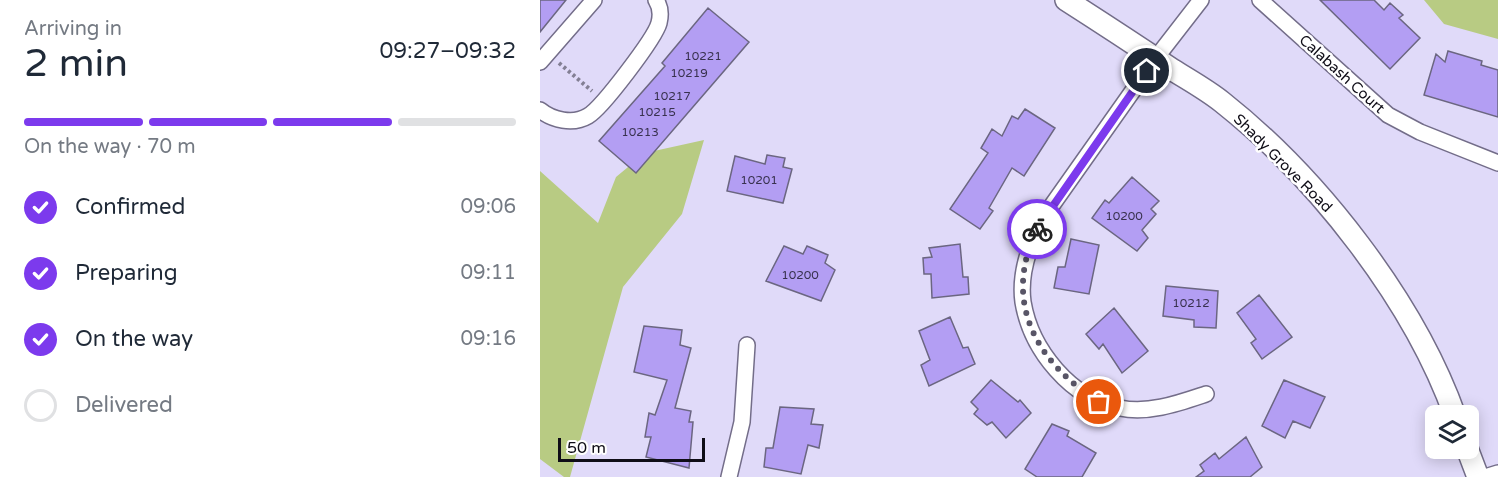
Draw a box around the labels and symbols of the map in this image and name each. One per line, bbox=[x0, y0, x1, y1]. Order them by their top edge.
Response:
street label: Calabash Court bbox=[1295, 31, 1389, 117]
pin bbox=[1121, 45, 1172, 96]
house number: 10221 bbox=[684, 49, 722, 63]
house number: 10219 bbox=[670, 66, 708, 80]
house number: 10217 bbox=[653, 89, 691, 103]
house number: 10215 bbox=[638, 105, 676, 119]
street label: Shady Grove Road bbox=[1230, 110, 1336, 216]
house number: 10213 bbox=[621, 125, 659, 139]
house number: 10201 bbox=[740, 173, 778, 187]
courier bbox=[1007, 199, 1067, 259]
house number: 10200 bbox=[1105, 209, 1143, 223]
house number: 10200 bbox=[781, 268, 819, 282]
house number: 10212 bbox=[1172, 296, 1210, 310]
pin bbox=[1073, 376, 1124, 427]
scale bar bbox=[558, 435, 705, 462]

